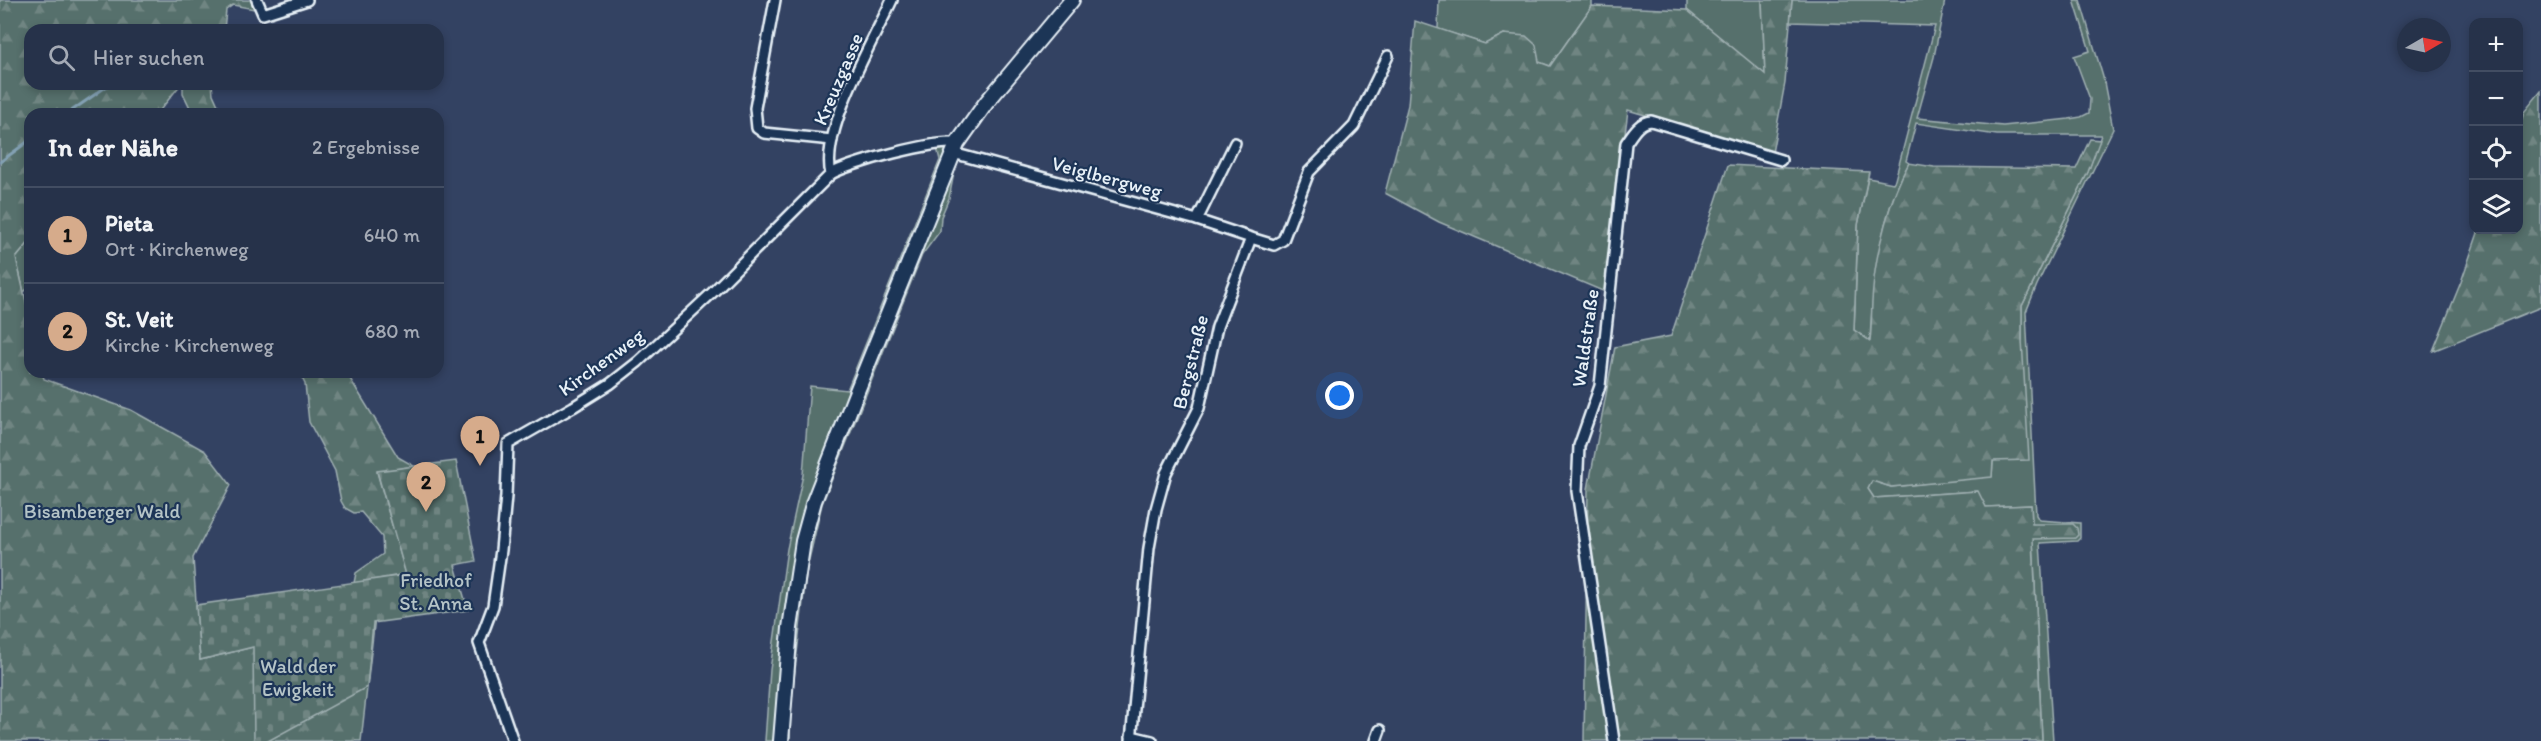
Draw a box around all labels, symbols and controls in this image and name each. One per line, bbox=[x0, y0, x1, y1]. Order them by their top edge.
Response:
north arrow bbox=[2397, 18, 2451, 72]
map controls bbox=[2469, 18, 2523, 234]
button: + bbox=[2469, 18, 2523, 72]
search box bbox=[24, 24, 444, 90]
street label: Kreuzgasse bbox=[808, 29, 868, 129]
icon: search bbox=[45, 41, 78, 74]
text: Hier suchen bbox=[93, 44, 204, 71]
button: − bbox=[2469, 72, 2523, 126]
button: locate bbox=[2469, 126, 2523, 180]
text: In der Nähe bbox=[48, 131, 178, 163]
text: 2 Ergebnisse bbox=[312, 135, 420, 159]
street label: Veiglbergweg bbox=[1049, 151, 1165, 203]
button: layers bbox=[2469, 180, 2523, 234]
text: Pieta bbox=[105, 210, 153, 237]
text: 1 bbox=[63, 223, 72, 247]
text: 640 m bbox=[364, 223, 420, 247]
text: Ort · Kirchenweg bbox=[105, 237, 249, 261]
street label: Waldstraße bbox=[1566, 287, 1604, 389]
text: St. Veit bbox=[105, 306, 173, 333]
street label: Bergstraße bbox=[1167, 312, 1213, 412]
text: 2 bbox=[62, 319, 73, 343]
text: 680 m bbox=[365, 319, 420, 343]
street label: Kirchenweg bbox=[554, 322, 649, 401]
text: Kirche · Kirchenweg bbox=[105, 333, 274, 357]
your location bbox=[1325, 381, 1354, 410]
pin: 1 bbox=[460, 416, 500, 466]
pin: 2 bbox=[406, 462, 446, 512]
park label: Bisamberger Wald bbox=[24, 499, 180, 523]
park label: Friedhof St. Anna bbox=[399, 568, 473, 615]
park label: Wald der Ewigkeit bbox=[260, 654, 336, 701]

